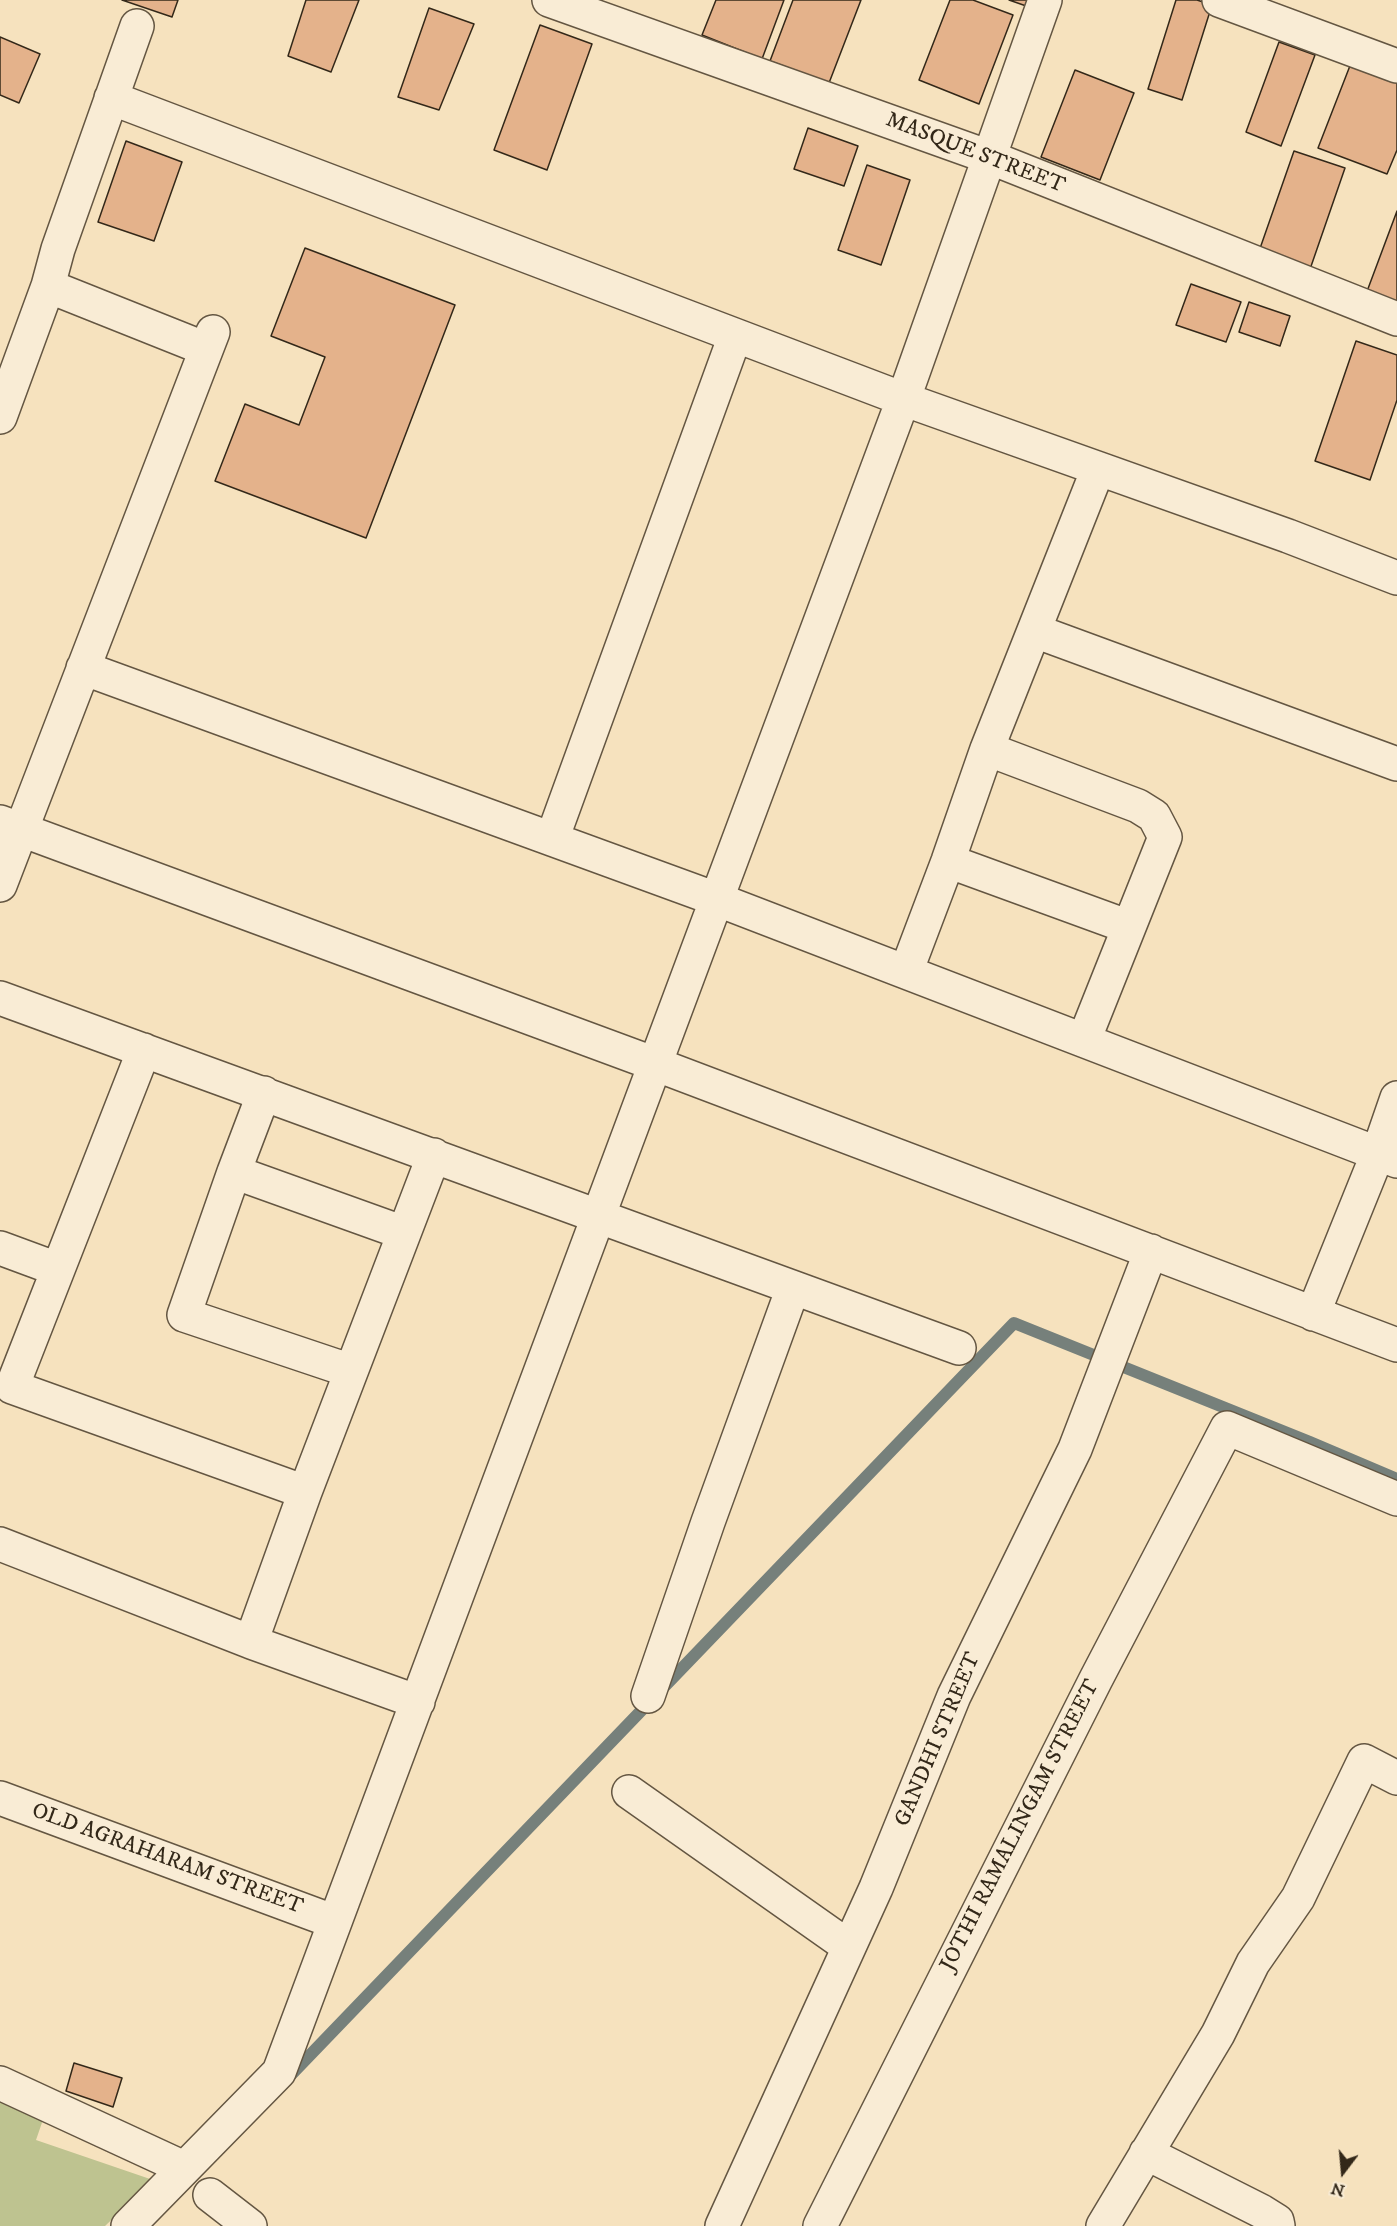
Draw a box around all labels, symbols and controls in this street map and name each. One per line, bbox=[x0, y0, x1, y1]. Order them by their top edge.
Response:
street label: MASQUE STREET bbox=[882, 108, 1068, 200]
street label: GANDHI STREET bbox=[890, 1649, 988, 1831]
street label: JOTHI RAMALINGAM STREET bbox=[936, 1676, 1106, 1976]
street label: OLD AGRAHARAM STREET bbox=[28, 1799, 306, 1921]
north arrow bbox=[1313, 2142, 1373, 2202]
text: N bbox=[1329, 2178, 1347, 2201]

